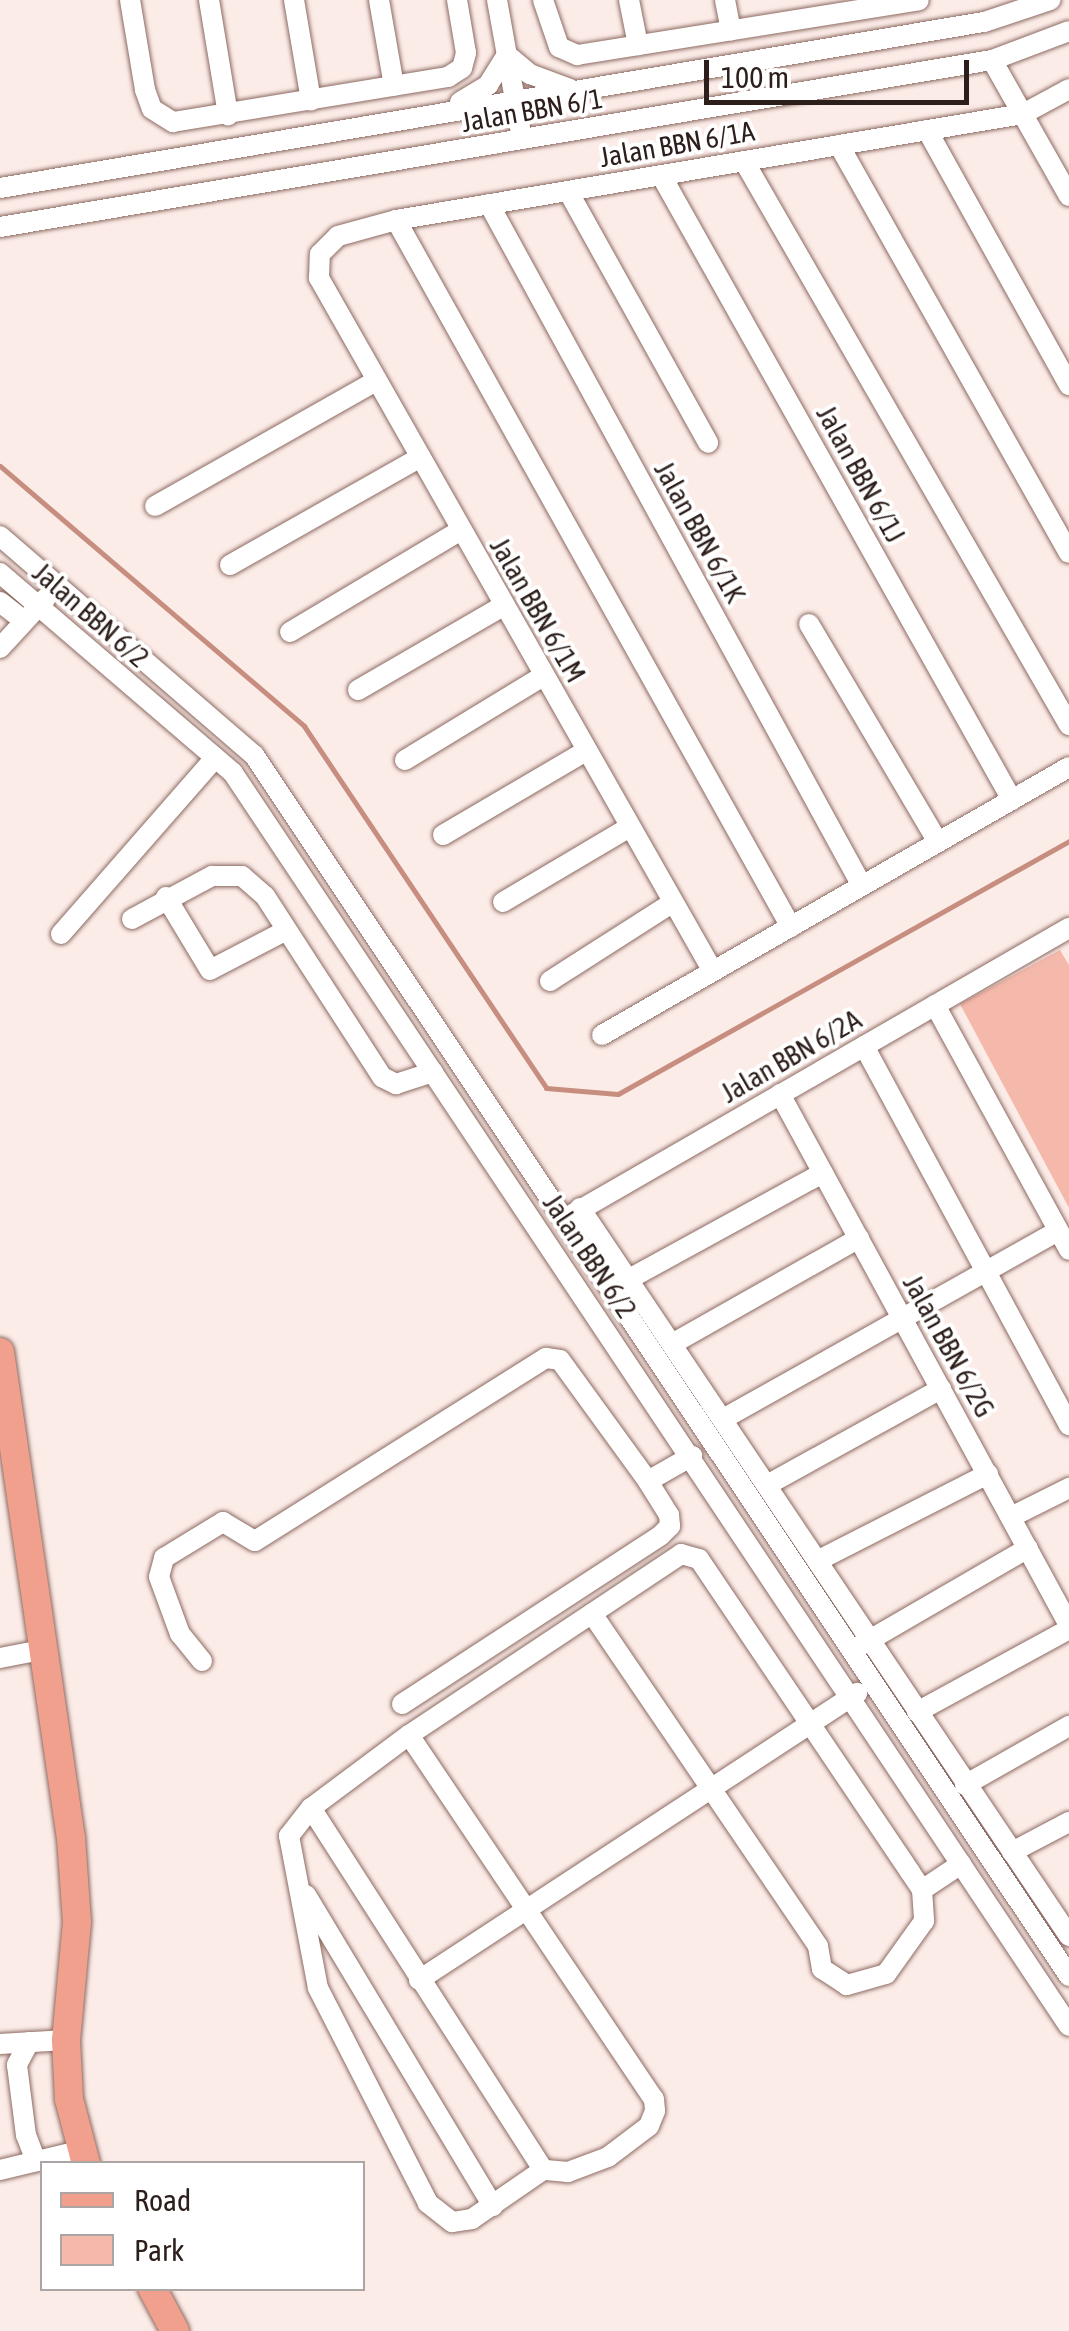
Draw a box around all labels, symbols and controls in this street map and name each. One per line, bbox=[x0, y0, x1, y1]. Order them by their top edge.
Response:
scale bar bbox=[709, 40, 974, 102]
text: 100 m bbox=[721, 60, 789, 94]
street label: Jalan BBN 6/1 bbox=[459, 81, 605, 139]
street label: Jalan BBN 6/1A bbox=[597, 114, 757, 174]
street label: Jalan BBN 6/1J bbox=[810, 400, 912, 548]
street label: Jalan BBN 6/1K bbox=[647, 456, 753, 608]
street label: Jalan BBN 6/1M bbox=[483, 532, 593, 688]
street label: Jalan BBN 6/2 bbox=[26, 556, 156, 674]
street label: Jalan BBN 6/2A bbox=[715, 1002, 867, 1110]
street label: Jalan BBN 6/2 bbox=[536, 1188, 644, 1324]
street label: Jalan BBN 6/2G bbox=[896, 1269, 1002, 1423]
legend bbox=[40, 2161, 365, 2291]
text: Road bbox=[134, 2183, 191, 2217]
text: Park bbox=[134, 2233, 184, 2267]

